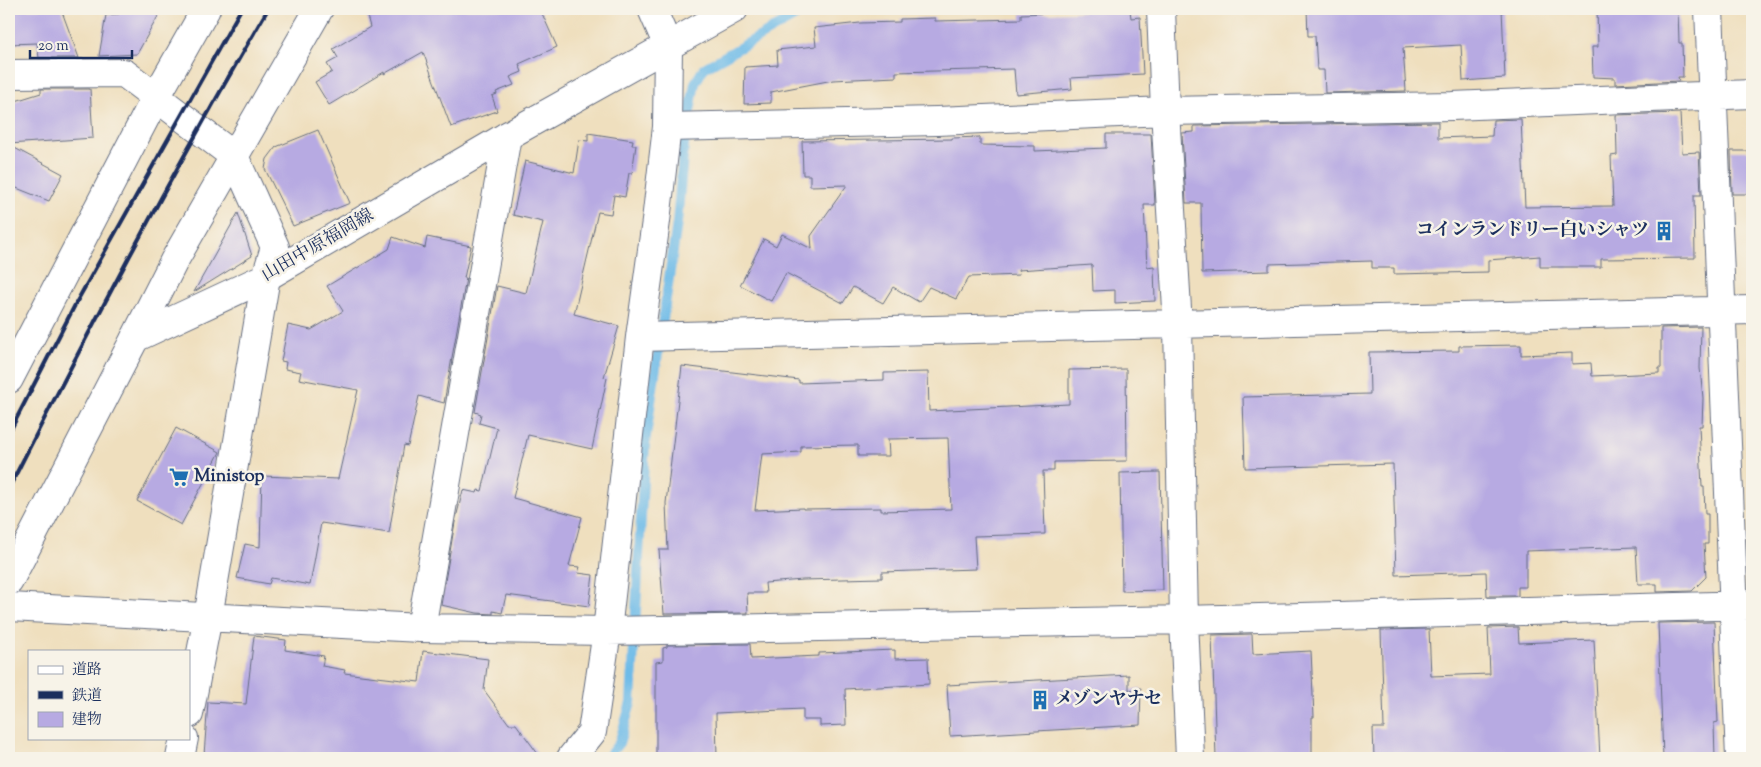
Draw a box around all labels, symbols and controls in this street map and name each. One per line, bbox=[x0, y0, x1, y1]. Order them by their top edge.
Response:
scale bar bbox=[30, 28, 132, 60]
text: 20 m bbox=[38, 36, 69, 57]
street label: 山田中原福岡線 bbox=[257, 203, 379, 289]
place label: コインランドリー白いシャツ bbox=[1416, 218, 1649, 244]
building icon: コインランドリー白いシャツ bbox=[1653, 220, 1675, 242]
place label: Ministop bbox=[194, 464, 264, 490]
supermarket icon: Ministop bbox=[168, 466, 190, 488]
legend bbox=[28, 650, 190, 740]
text: 道路 bbox=[72, 660, 102, 681]
text: 鉄道 bbox=[72, 686, 102, 707]
place label: メゾンヤナセ bbox=[1055, 687, 1162, 713]
building icon: メゾンヤナセ bbox=[1029, 689, 1051, 711]
text: 建物 bbox=[72, 710, 102, 731]

